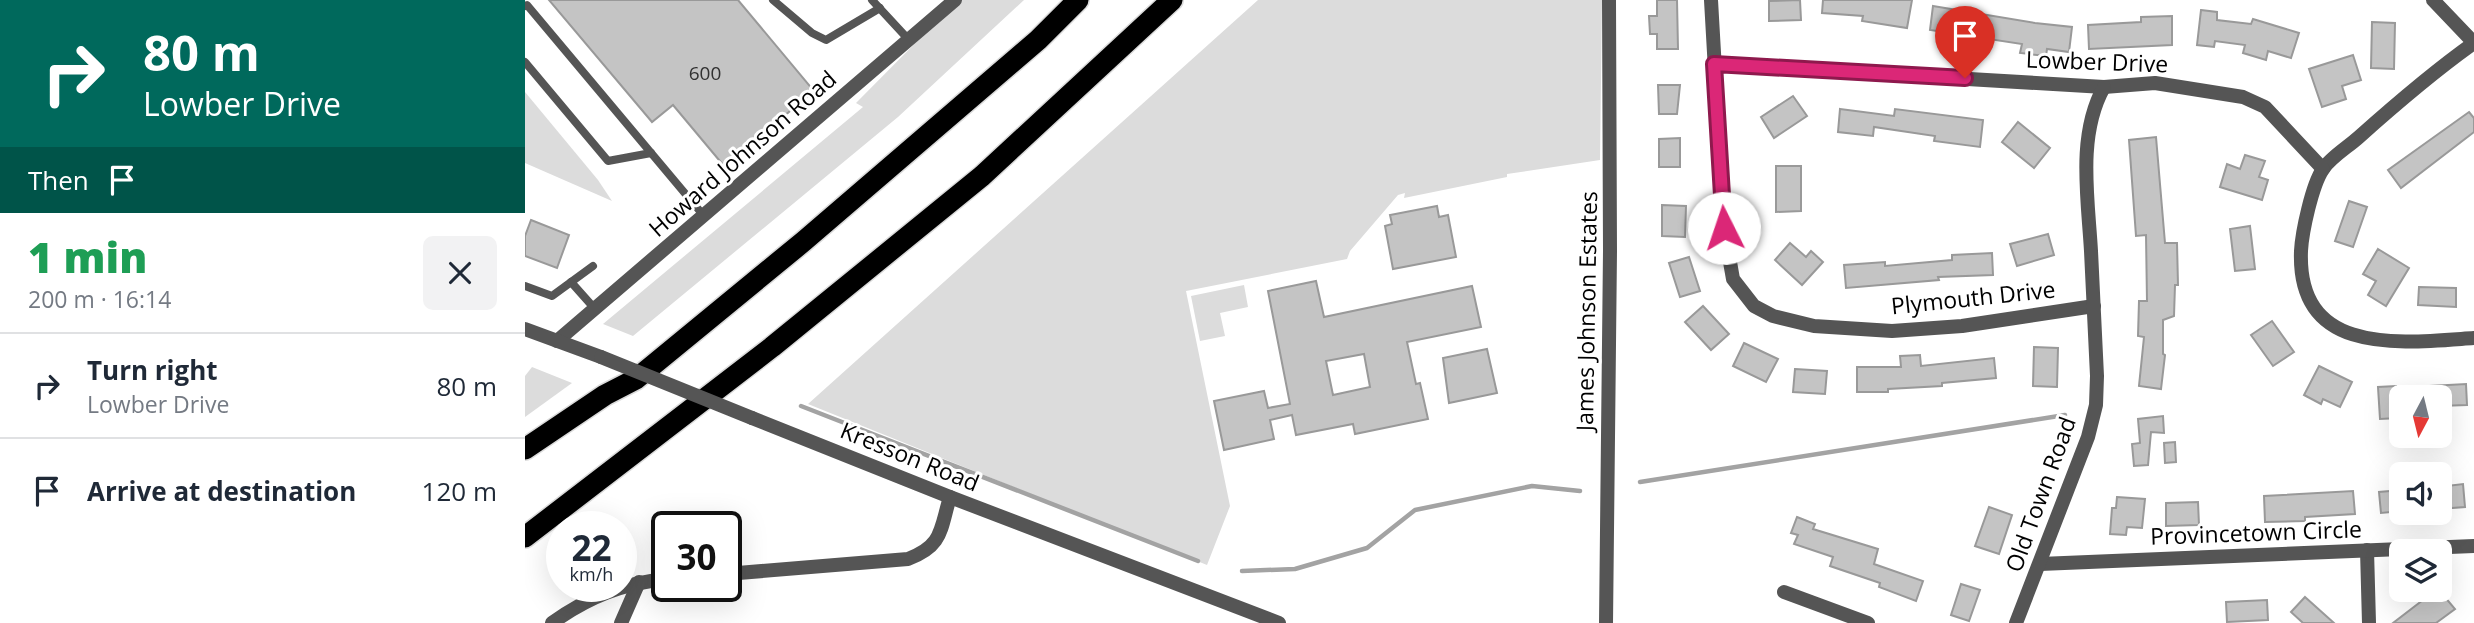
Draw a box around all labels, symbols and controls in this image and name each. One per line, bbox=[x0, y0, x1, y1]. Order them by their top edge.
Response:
pin bbox=[1935, 6, 1995, 78]
icon: arrive bbox=[1946, 17, 1984, 55]
text: 80 m bbox=[143, 19, 260, 85]
icon: right bbox=[28, 28, 119, 119]
street label: Lowber Drive bbox=[2025, 43, 2169, 79]
house number: 600 bbox=[689, 60, 721, 86]
street label: Howard Johnson Road bbox=[641, 63, 843, 243]
text: Lowber Drive bbox=[143, 82, 341, 125]
icon: arrive bbox=[103, 161, 141, 199]
text: Then bbox=[28, 162, 89, 198]
street label: James Johnson Estates bbox=[1568, 191, 1604, 433]
position arrow bbox=[1687, 191, 1761, 265]
text: 1 min bbox=[28, 228, 147, 285]
button: close bbox=[423, 236, 497, 310]
street label: Plymouth Drive bbox=[1889, 272, 2057, 322]
text: 200 m · 16:14 bbox=[28, 283, 171, 315]
text: Turn right bbox=[87, 352, 218, 388]
icon: right bbox=[28, 367, 66, 405]
text: 80 m bbox=[436, 368, 497, 404]
north arrow bbox=[2389, 385, 2452, 448]
map controls bbox=[2389, 385, 2452, 602]
text: Lowber Drive bbox=[87, 388, 229, 420]
street label: Old Town Road bbox=[1997, 412, 2083, 576]
street label: Kresson Road bbox=[836, 414, 984, 498]
button: sound bbox=[2389, 462, 2452, 525]
icon: arrive bbox=[28, 472, 66, 510]
text: Arrive at destination bbox=[87, 473, 356, 509]
text: 120 m bbox=[422, 473, 497, 509]
speed limit sign: 30 bbox=[651, 511, 742, 602]
street label: Provincetown Circle bbox=[2150, 512, 2362, 552]
text: 22 bbox=[571, 524, 612, 571]
button: layers bbox=[2389, 539, 2452, 602]
text: km/h bbox=[570, 562, 613, 586]

